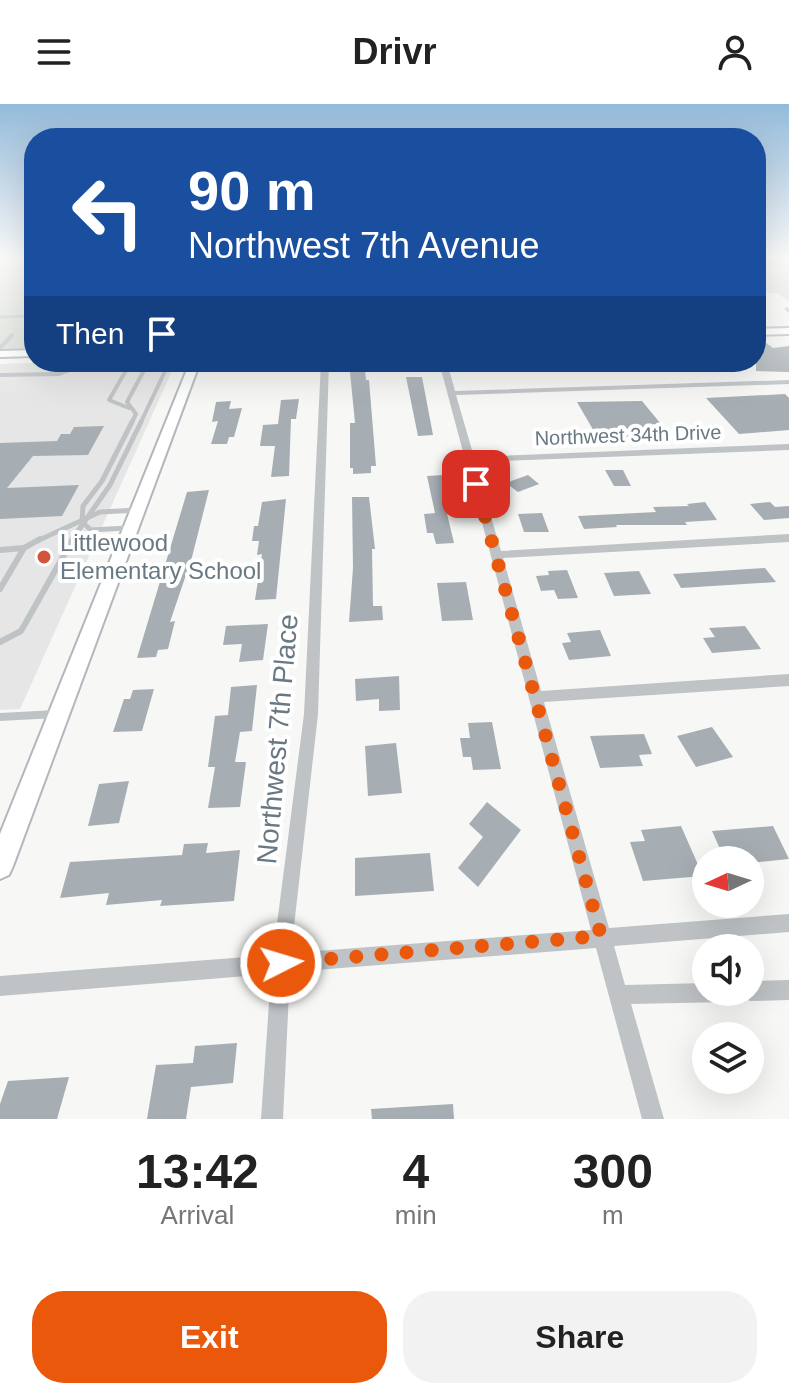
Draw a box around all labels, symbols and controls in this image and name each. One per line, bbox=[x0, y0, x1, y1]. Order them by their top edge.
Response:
icon: menu bbox=[32, 30, 76, 74]
icon: person bbox=[713, 30, 757, 74]
text: Drivr bbox=[352, 31, 437, 72]
text: 90 m bbox=[188, 159, 316, 222]
icon: left bbox=[56, 160, 160, 264]
text: Northwest 7th Avenue bbox=[188, 225, 540, 266]
icon: arrive bbox=[140, 312, 184, 356]
text: Then bbox=[56, 317, 124, 350]
street label: Northwest 34th Drive bbox=[534, 421, 722, 449]
pin bbox=[442, 450, 510, 518]
icon: arrive bbox=[454, 462, 498, 506]
place label: Littlewood Elementary School bbox=[60, 529, 261, 584]
marker: Littlewood Elementary School bbox=[35, 548, 53, 566]
street label: Northwest 7th Place bbox=[251, 613, 304, 865]
north arrow bbox=[692, 846, 764, 918]
map controls bbox=[692, 846, 764, 1094]
position arrow bbox=[239, 921, 323, 1005]
button: sound bbox=[692, 934, 764, 1006]
button: layers bbox=[692, 1022, 764, 1094]
text: 13:42 bbox=[136, 1145, 259, 1198]
text: 4 bbox=[402, 1145, 429, 1198]
text: 300 bbox=[573, 1145, 653, 1198]
text: Arrival bbox=[161, 1200, 234, 1230]
text: min bbox=[395, 1200, 437, 1230]
text: m bbox=[602, 1200, 624, 1230]
button: Exit bbox=[32, 1291, 387, 1383]
button: Share bbox=[403, 1291, 757, 1383]

